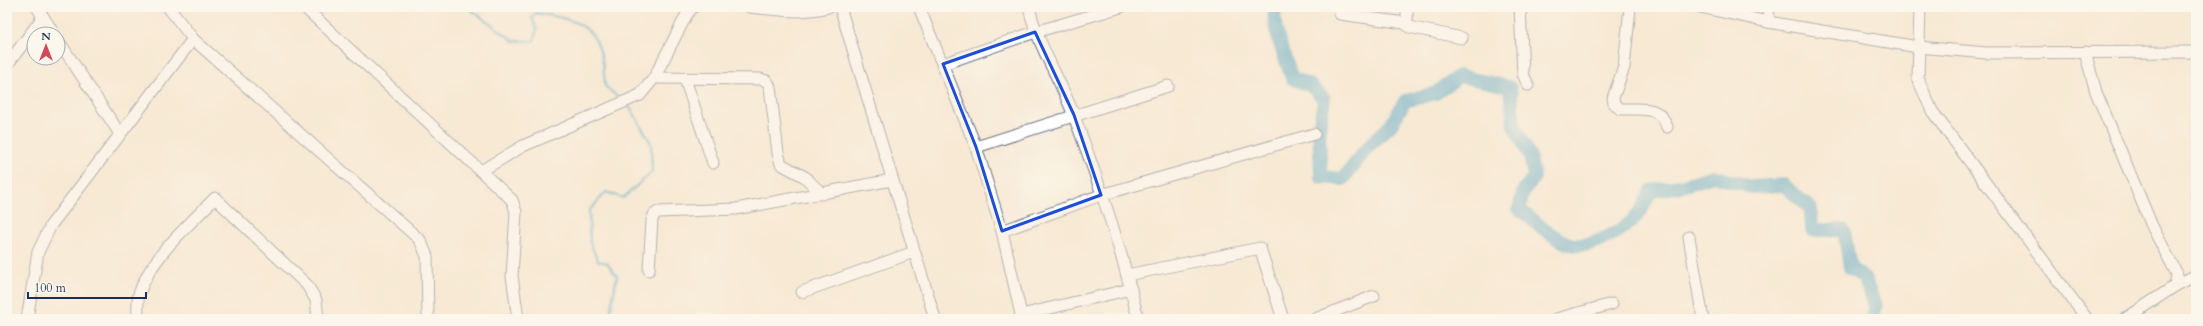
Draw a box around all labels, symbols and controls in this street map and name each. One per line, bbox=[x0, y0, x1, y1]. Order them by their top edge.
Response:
north arrow bbox=[26, 26, 66, 66]
text: N bbox=[41, 29, 51, 44]
scale bar bbox=[28, 274, 146, 300]
text: 100 m bbox=[34, 280, 67, 296]

